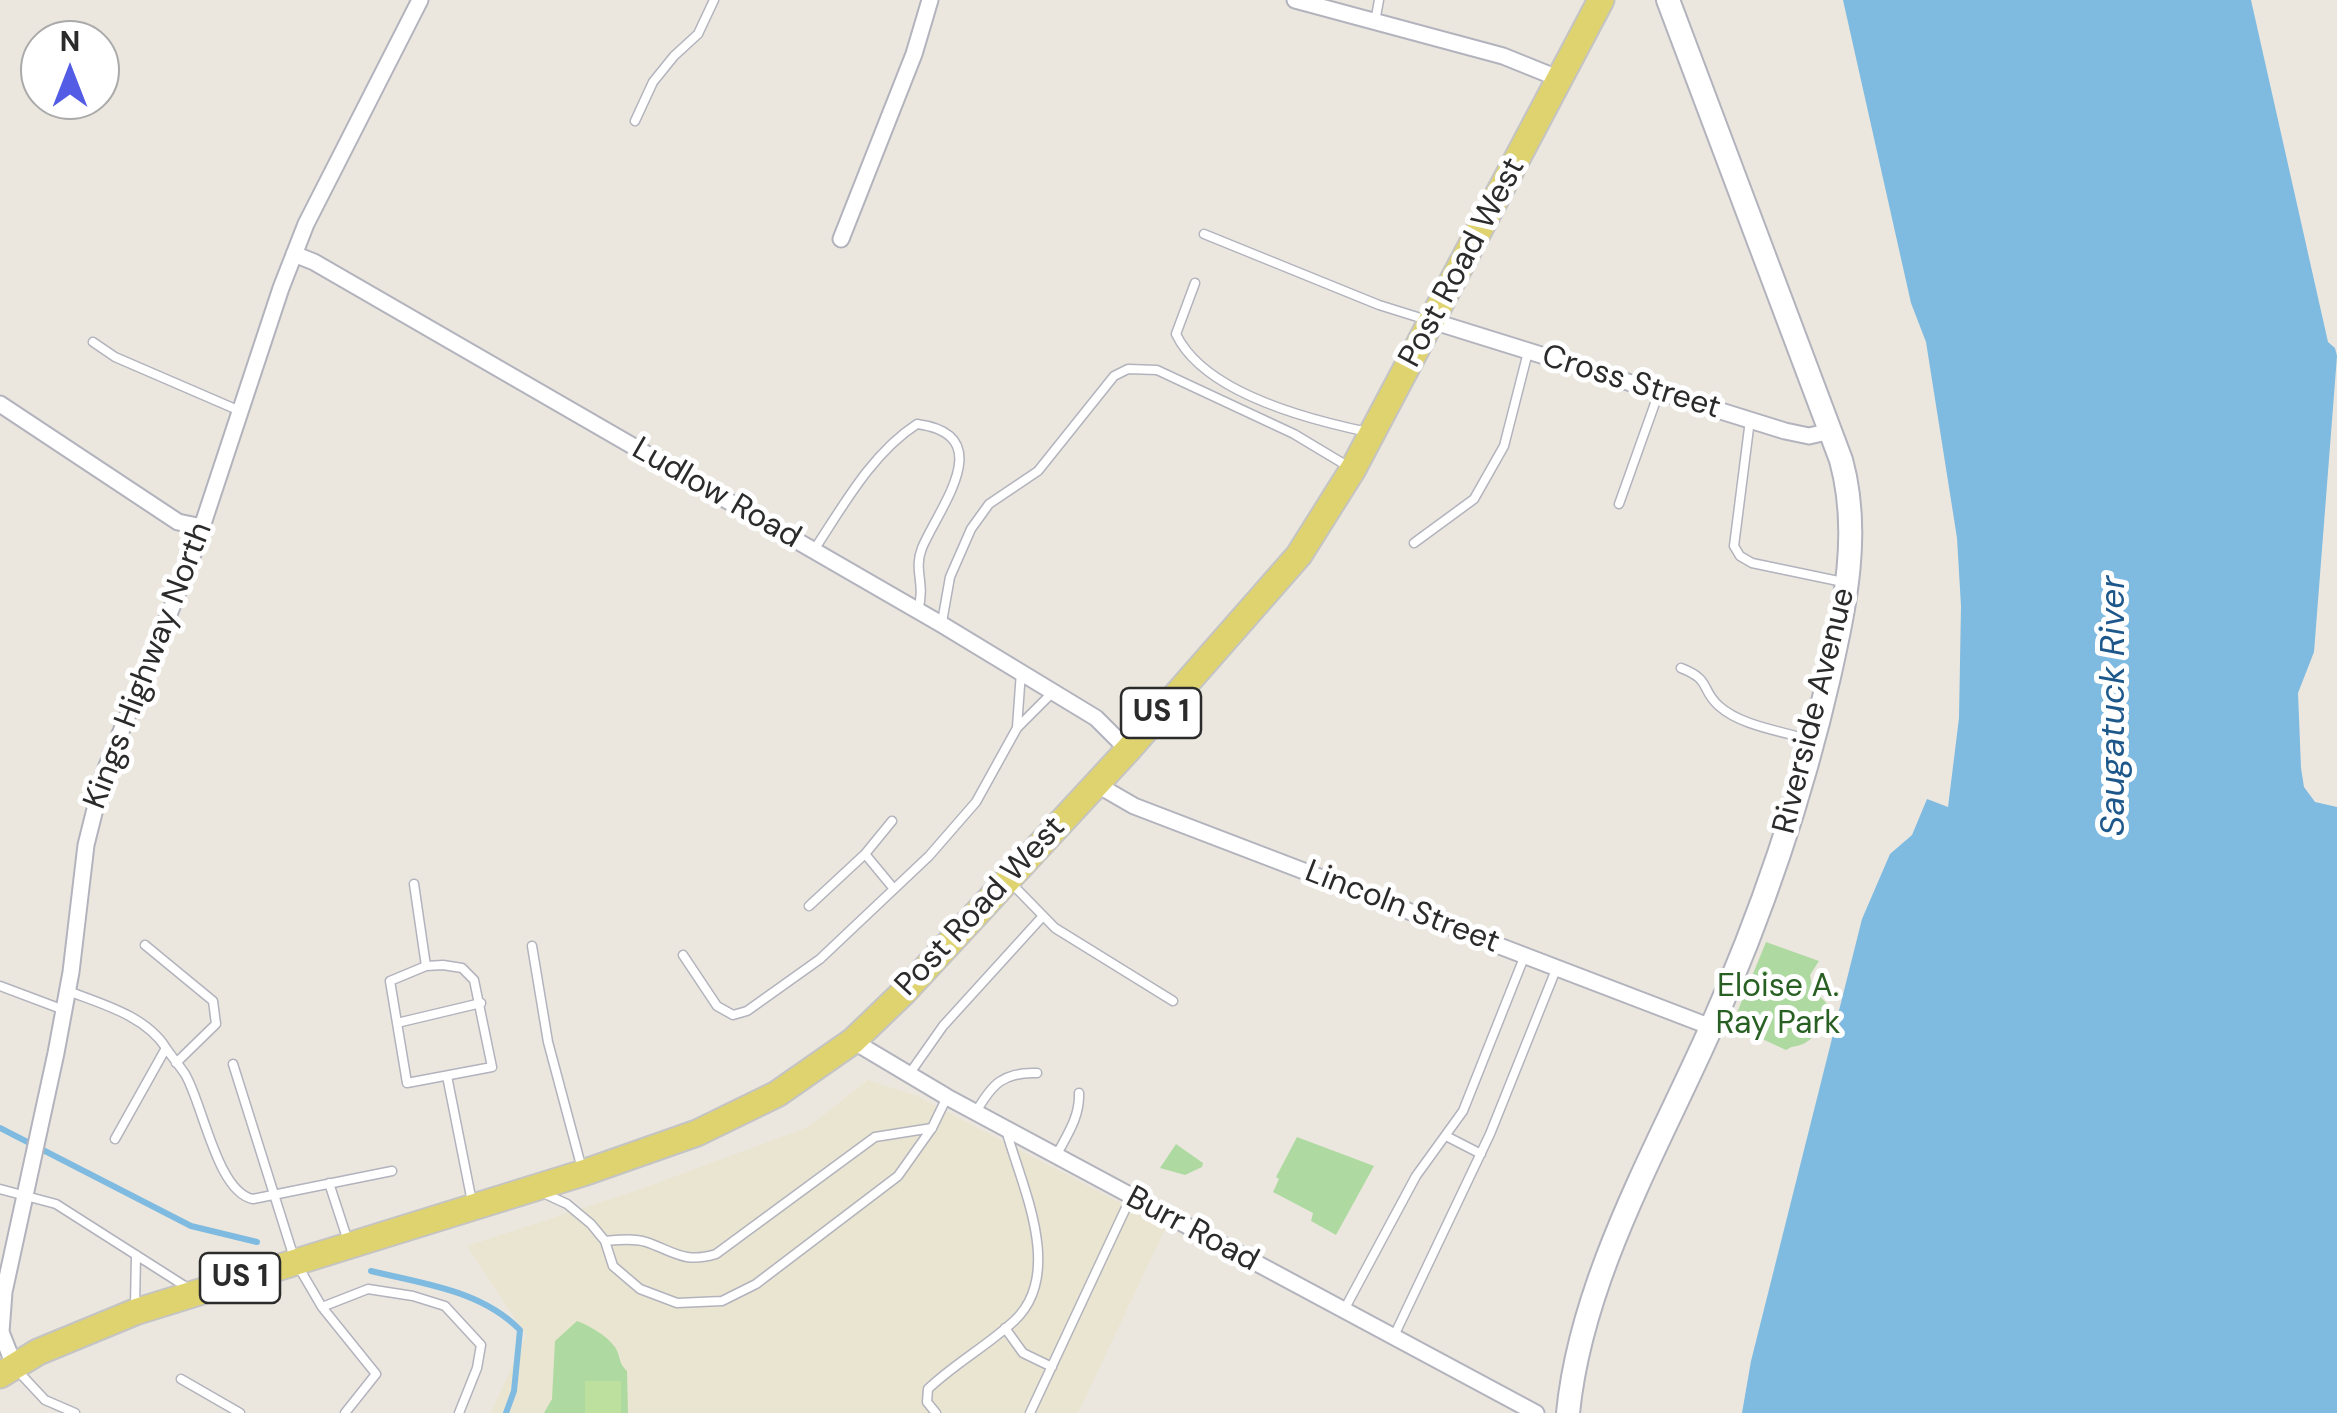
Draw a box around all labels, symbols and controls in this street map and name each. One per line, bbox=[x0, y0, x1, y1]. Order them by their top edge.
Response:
north arrow bbox=[20, 20, 120, 120]
text: N bbox=[60, 23, 80, 60]
street label: Post Road West bbox=[1392, 152, 1534, 374]
street label: Cross Street bbox=[1537, 338, 1725, 428]
street label: Ludlow Road bbox=[625, 430, 807, 558]
street label: Kings Highway North bbox=[77, 517, 221, 815]
water label: Saugatuck River bbox=[2094, 576, 2136, 836]
street label: Riverside Avenue bbox=[1766, 584, 1864, 838]
road number: US 1 bbox=[1121, 688, 1201, 738]
street label: Post Road West bbox=[888, 809, 1074, 1005]
street label: Lincoln Street bbox=[1299, 853, 1505, 963]
park label: Eloise A. Ray Park bbox=[1716, 969, 1840, 1044]
street label: Burr Road bbox=[1119, 1179, 1265, 1281]
road number: US 1 bbox=[200, 1253, 280, 1303]

